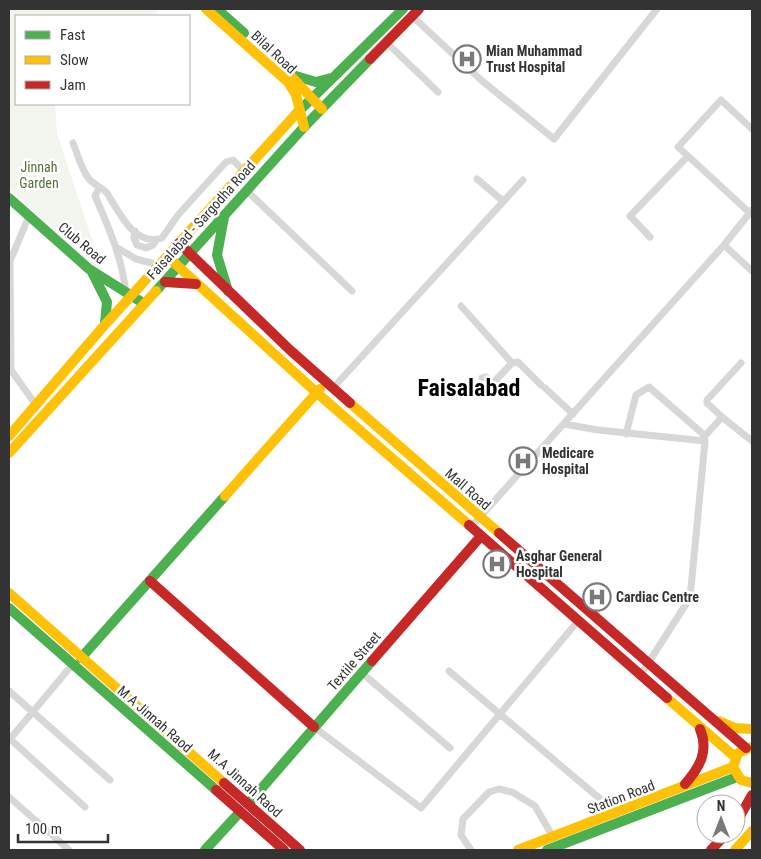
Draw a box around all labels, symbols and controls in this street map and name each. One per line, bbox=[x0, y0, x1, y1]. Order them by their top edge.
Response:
legend bbox=[15, 15, 190, 105]
text: Fast bbox=[60, 26, 85, 44]
street label: Bilal Road bbox=[248, 27, 300, 77]
place label: Mian Muhammad Trust Hospital bbox=[486, 43, 582, 75]
hospital icon: Mian Muhammad Trust Hospital bbox=[452, 44, 482, 74]
text: Slow bbox=[60, 51, 89, 69]
text: Jam bbox=[60, 76, 86, 94]
street label: Faisalabad - Sargodha Road bbox=[144, 158, 258, 282]
park label: Jinnah Garden bbox=[19, 159, 59, 191]
street label: Club Road bbox=[55, 219, 109, 267]
district label: Faisalabad bbox=[417, 374, 521, 402]
place label: Medicare Hospital bbox=[542, 445, 594, 477]
hospital icon: Medicare Hospital bbox=[508, 446, 538, 476]
street label: Mall Road bbox=[442, 465, 494, 513]
place label: Asghar General Hospital bbox=[516, 548, 602, 580]
hospital icon: Asghar General Hospital bbox=[482, 549, 512, 579]
hospital icon: Cardiac Centre bbox=[582, 582, 612, 612]
place label: Cardiac Centre bbox=[616, 589, 699, 605]
street label: Textile Street bbox=[324, 628, 384, 694]
street label: M A Jinnah Raod bbox=[115, 682, 195, 756]
street label: M.A Jinnah Raod bbox=[205, 746, 285, 820]
street label: Station Road bbox=[585, 777, 657, 817]
north arrow bbox=[696, 794, 746, 844]
text: N bbox=[717, 798, 725, 814]
scale bar bbox=[18, 812, 108, 844]
text: 100 m bbox=[25, 820, 62, 838]

